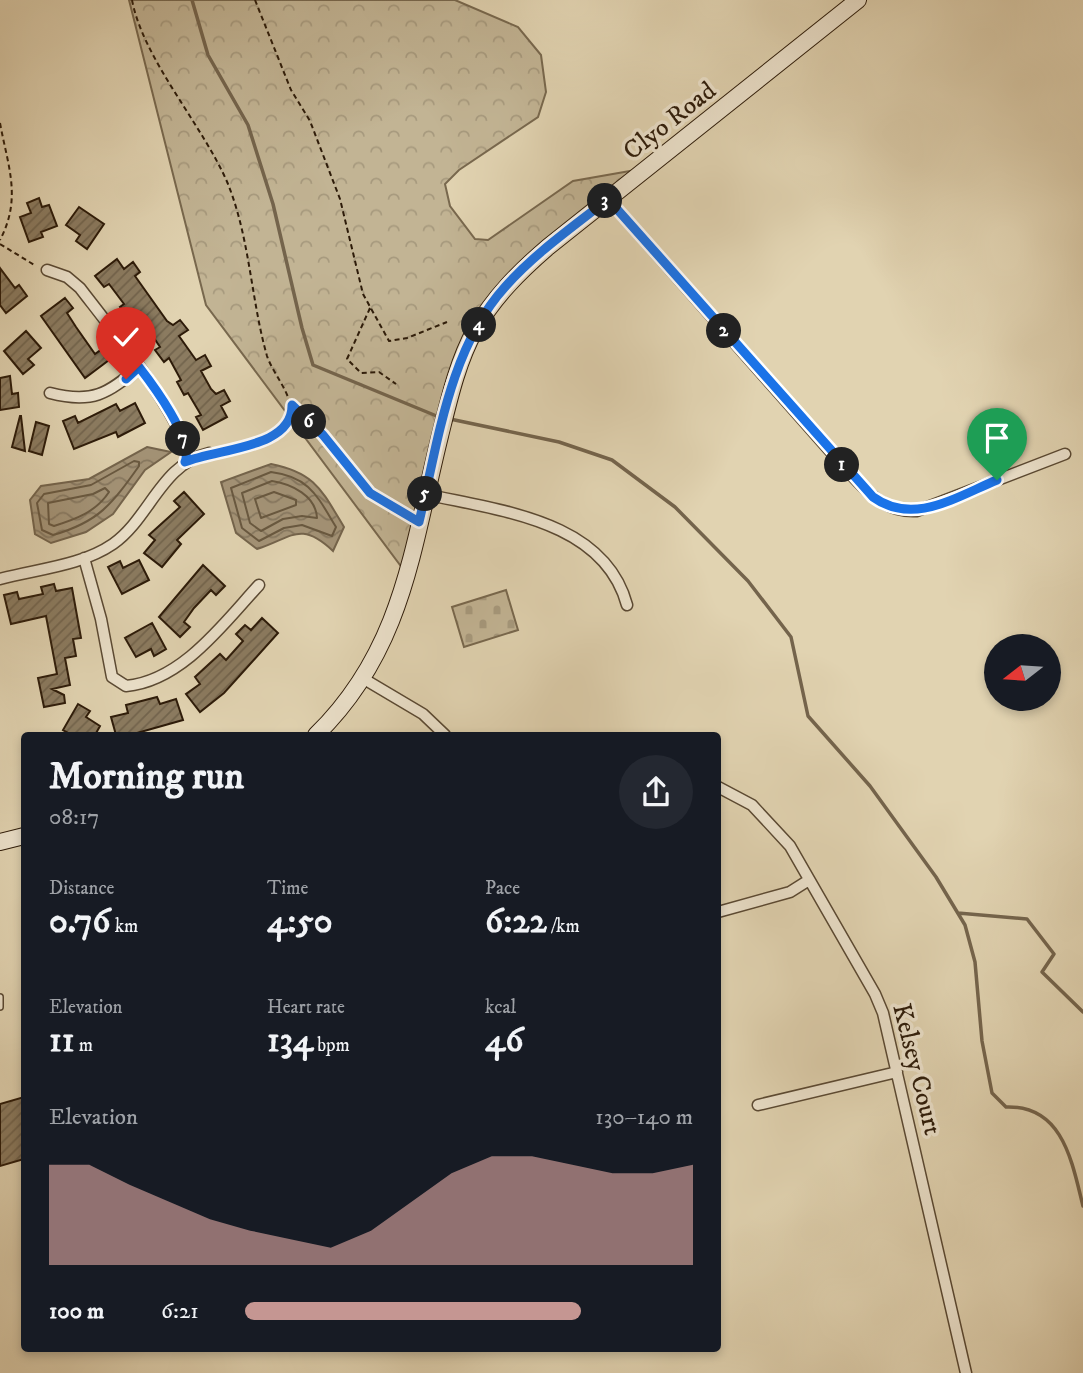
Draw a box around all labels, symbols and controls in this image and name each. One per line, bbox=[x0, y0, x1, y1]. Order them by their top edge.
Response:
street label: Clyo Road bbox=[617, 75, 723, 168]
pin: 3 bbox=[588, 184, 622, 218]
text: 3 bbox=[601, 189, 608, 212]
pin bbox=[96, 307, 156, 379]
pin: 4 bbox=[462, 308, 496, 342]
text: 4 bbox=[473, 313, 484, 336]
pin: 2 bbox=[706, 314, 742, 348]
icon: check bbox=[107, 318, 145, 356]
text: 2 bbox=[719, 319, 728, 342]
pin: 6 bbox=[292, 404, 326, 440]
pin bbox=[967, 408, 1027, 480]
text: 6 bbox=[304, 410, 313, 433]
icon: arrive bbox=[978, 419, 1016, 457]
pin: 7 bbox=[166, 422, 200, 457]
text: 7 bbox=[177, 427, 188, 450]
pin: 1 bbox=[824, 448, 860, 482]
text: 1 bbox=[838, 453, 845, 476]
pin: 5 bbox=[408, 476, 442, 512]
text: 5 bbox=[420, 482, 429, 505]
north arrow bbox=[984, 634, 1060, 710]
map controls bbox=[984, 634, 1061, 711]
text: Morning run bbox=[49, 753, 244, 801]
button: share bbox=[619, 755, 693, 829]
text: 08:17 bbox=[49, 803, 99, 832]
text: Distance bbox=[49, 877, 114, 900]
text: Time bbox=[267, 877, 308, 900]
text: Pace bbox=[485, 877, 520, 900]
text: 0.76 bbox=[49, 900, 111, 944]
text: 4:50 bbox=[267, 900, 333, 944]
text: 6:22 bbox=[485, 900, 547, 944]
text: km bbox=[111, 915, 138, 938]
text: /km bbox=[547, 915, 580, 938]
text: Elevation bbox=[49, 996, 123, 1019]
text: Heart rate bbox=[267, 996, 345, 1019]
text: kcal bbox=[485, 996, 516, 1019]
street label: Kelsey Court bbox=[884, 1000, 949, 1139]
text: 11 bbox=[49, 1019, 75, 1063]
text: 134 bbox=[267, 1019, 313, 1063]
text: 46 bbox=[485, 1019, 523, 1063]
text: m bbox=[75, 1034, 93, 1057]
text: bpm bbox=[313, 1034, 350, 1057]
text: Elevation bbox=[49, 1103, 138, 1132]
text: 130–140 m bbox=[595, 1103, 693, 1132]
text: 100 m bbox=[49, 1297, 104, 1326]
text: 6:21 bbox=[161, 1297, 199, 1326]

